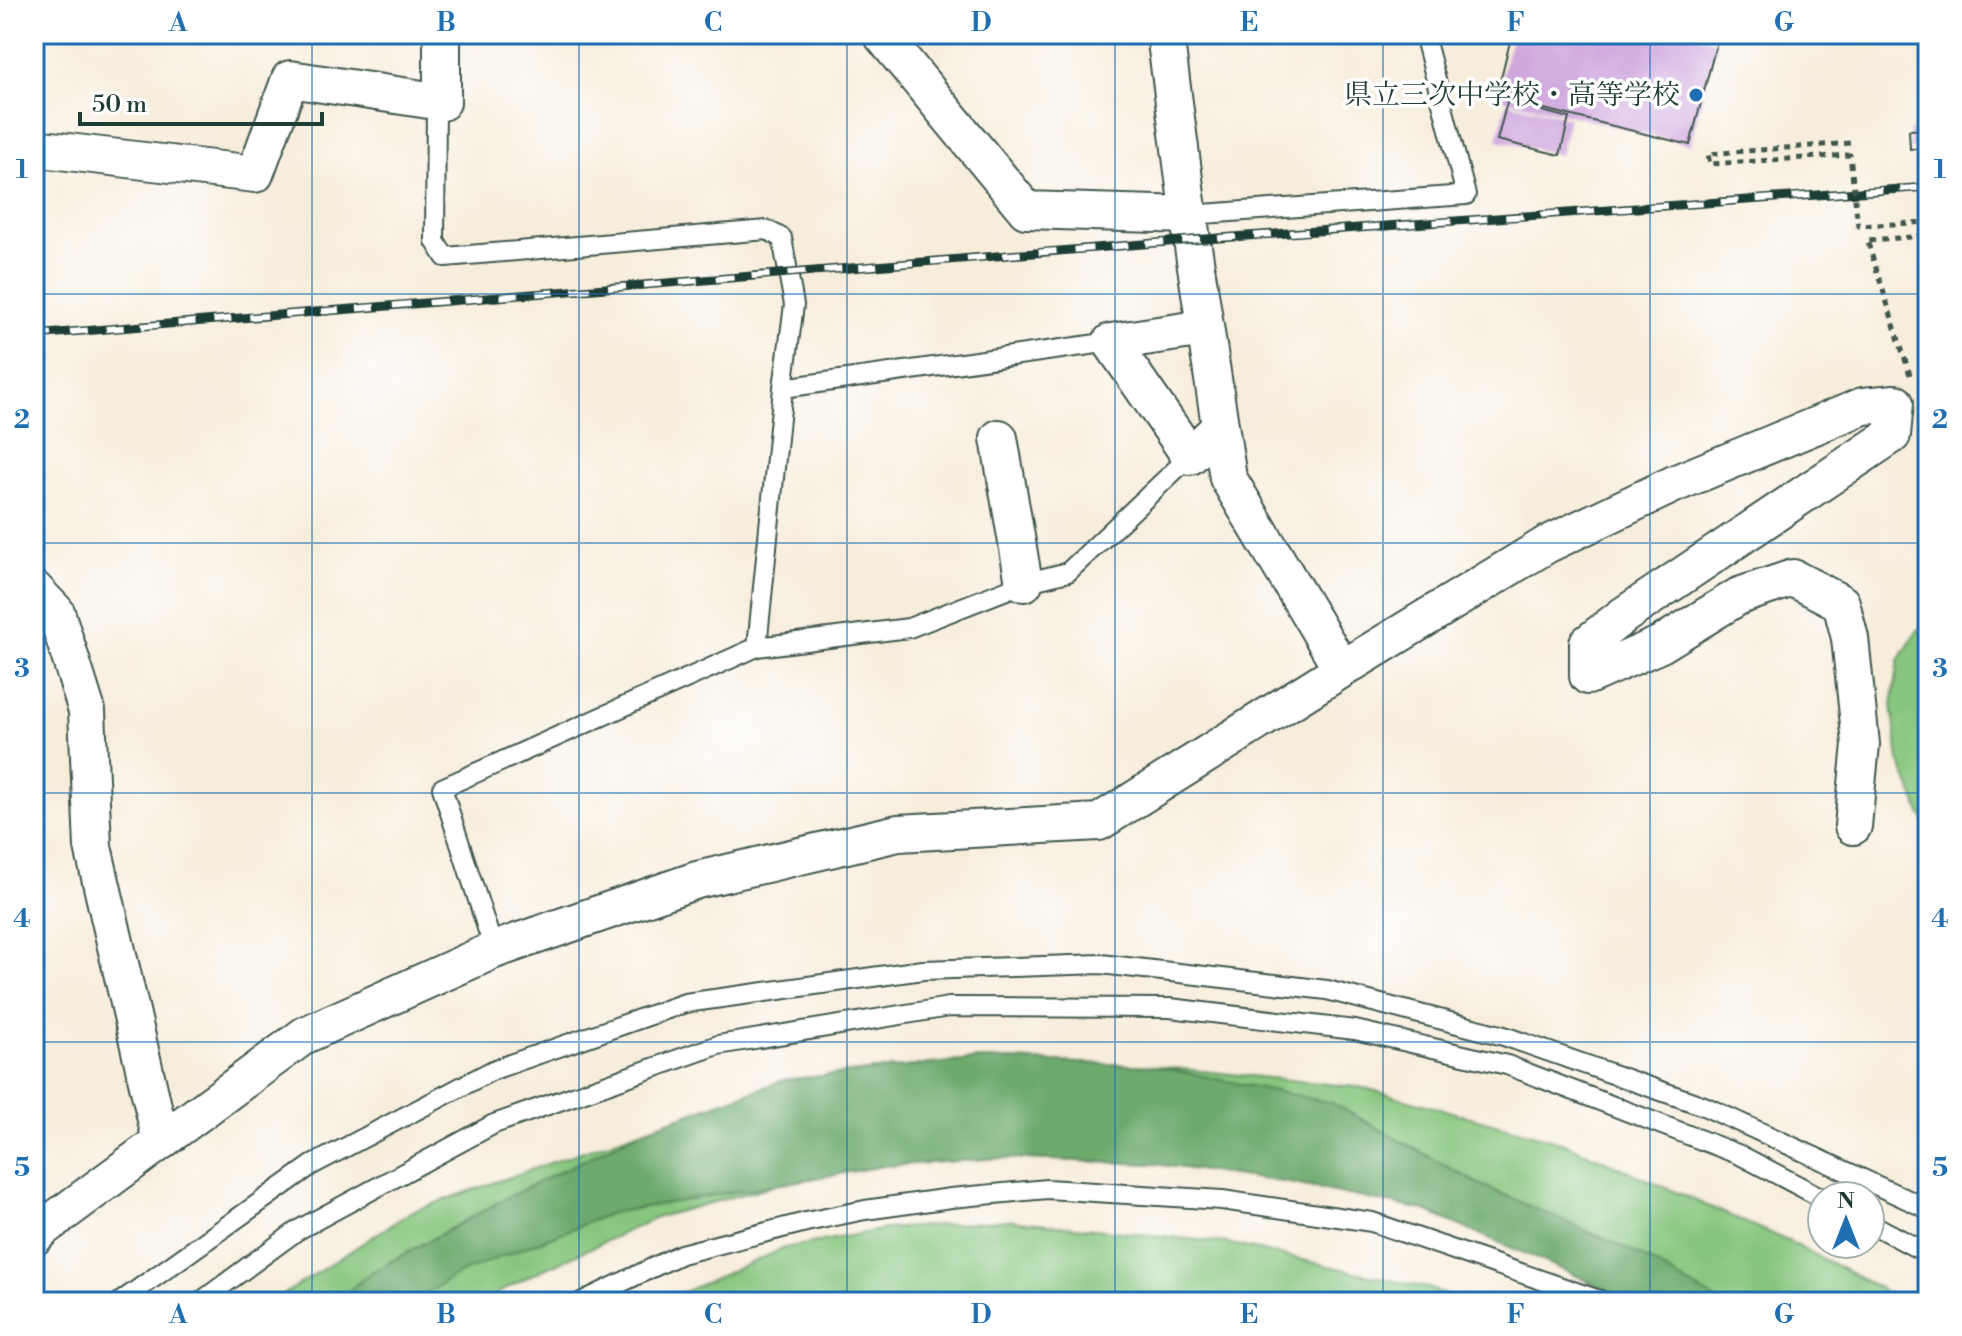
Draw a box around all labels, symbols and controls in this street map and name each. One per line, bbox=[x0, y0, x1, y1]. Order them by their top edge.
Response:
text: A bbox=[168, 7, 188, 39]
text: B bbox=[436, 7, 456, 39]
text: C bbox=[704, 7, 722, 39]
text: D bbox=[971, 7, 991, 39]
text: E bbox=[1240, 7, 1258, 39]
text: F bbox=[1507, 7, 1525, 39]
text: G bbox=[1774, 7, 1795, 39]
scale bar bbox=[80, 76, 322, 126]
place label: 県立三次中学校・高等学校 bbox=[1344, 78, 1680, 113]
marker: 県立三次中学校・高等学校 bbox=[1687, 86, 1705, 104]
text: 50 m bbox=[92, 90, 147, 120]
text: 1 bbox=[16, 154, 29, 186]
text: 1 bbox=[1934, 154, 1947, 186]
text: 2 bbox=[14, 404, 30, 436]
text: 2 bbox=[1932, 404, 1948, 436]
text: 3 bbox=[14, 653, 30, 685]
text: 3 bbox=[1932, 653, 1948, 685]
text: 4 bbox=[13, 903, 31, 935]
text: 4 bbox=[1931, 903, 1949, 935]
text: 5 bbox=[14, 1152, 30, 1184]
text: 5 bbox=[1932, 1152, 1948, 1184]
north arrow bbox=[1806, 1180, 1886, 1260]
text: N bbox=[1837, 1188, 1855, 1215]
text: A bbox=[168, 1299, 188, 1331]
text: B bbox=[436, 1299, 456, 1331]
text: C bbox=[704, 1299, 722, 1331]
text: D bbox=[971, 1299, 991, 1331]
text: E bbox=[1240, 1299, 1258, 1331]
text: F bbox=[1507, 1299, 1525, 1331]
text: G bbox=[1774, 1299, 1795, 1331]

